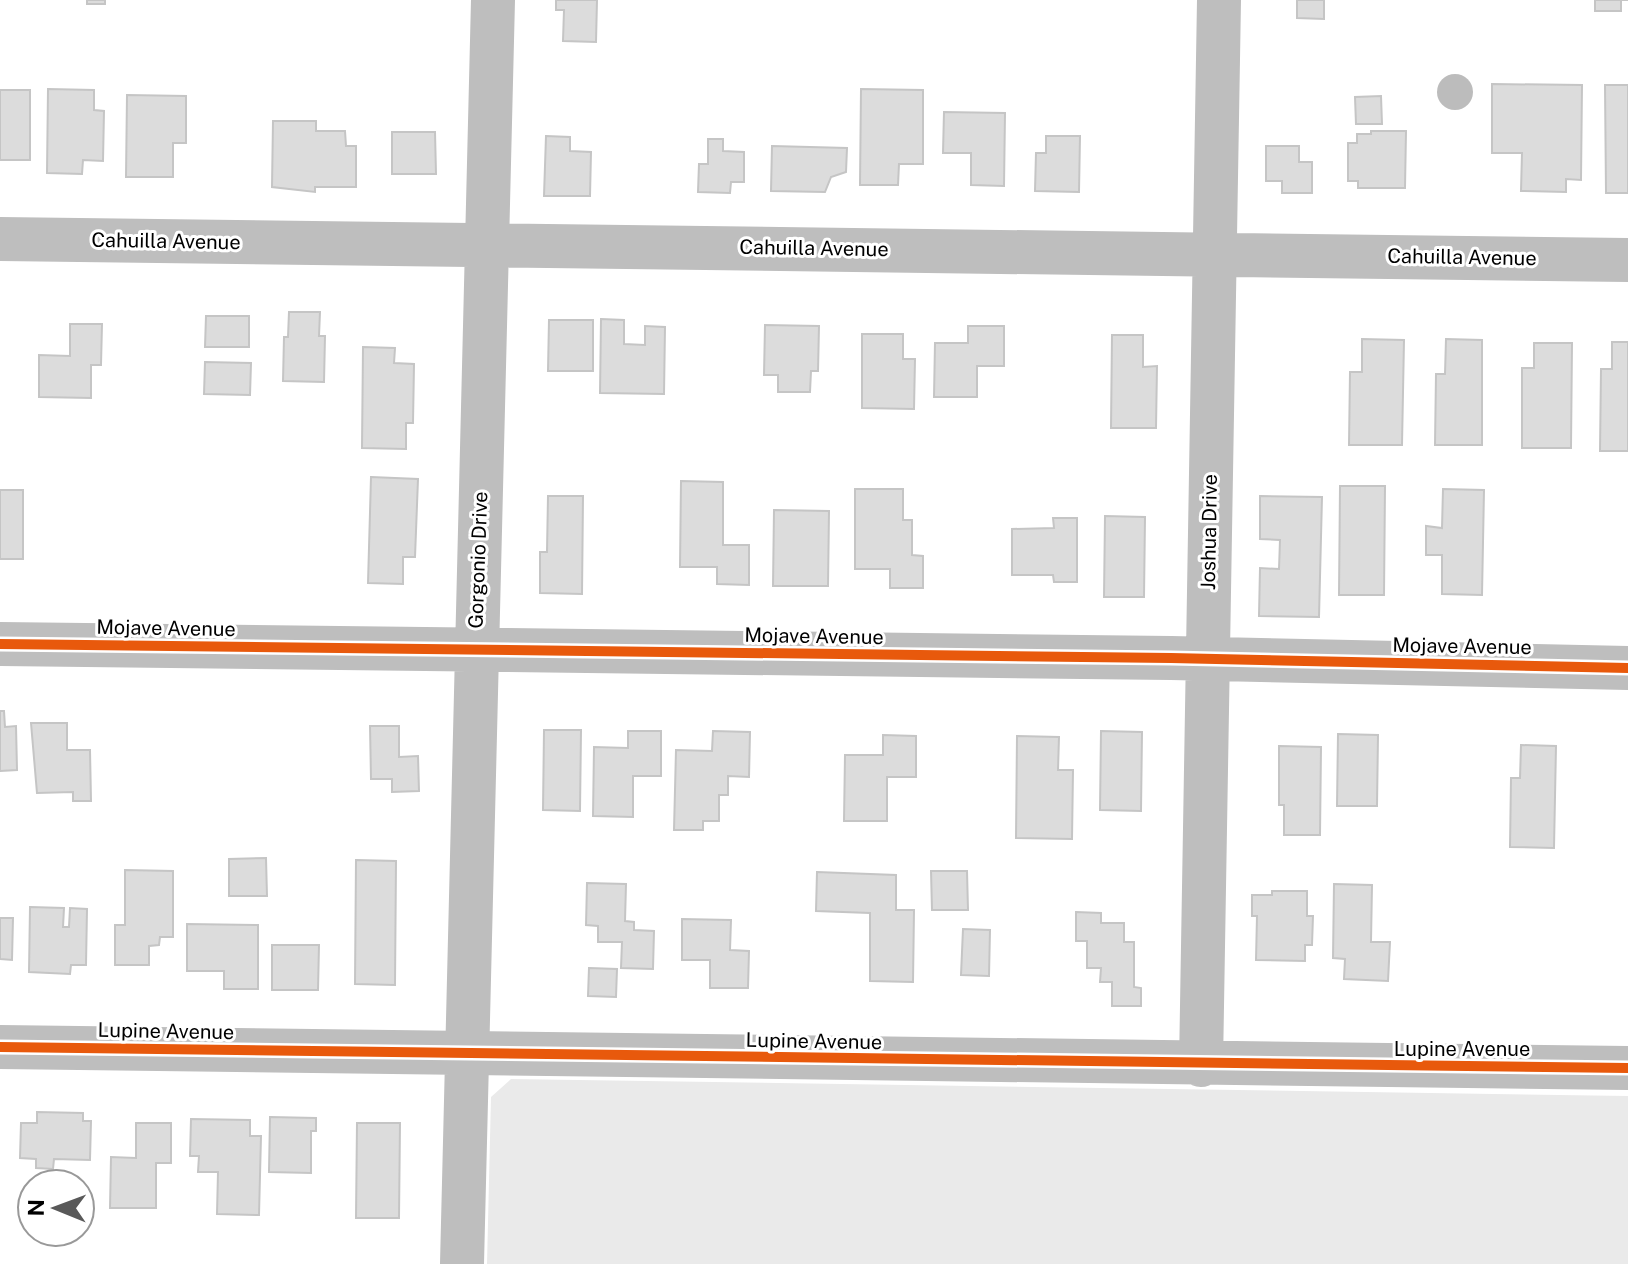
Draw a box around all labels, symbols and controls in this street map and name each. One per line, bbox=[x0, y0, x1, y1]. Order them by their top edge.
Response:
street label: Cahuilla Avenue bbox=[91, 228, 241, 254]
street label: Cahuilla Avenue bbox=[739, 235, 889, 261]
street label: Cahuilla Avenue bbox=[1387, 244, 1537, 270]
street label: Joshua Drive bbox=[1196, 474, 1222, 590]
street label: Gorgonio Drive bbox=[464, 491, 492, 629]
street label: Mojave Avenue bbox=[96, 615, 236, 641]
street label: Mojave Avenue bbox=[744, 623, 884, 649]
street label: Mojave Avenue bbox=[1392, 633, 1532, 659]
street label: Lupine Avenue bbox=[97, 1018, 235, 1044]
street label: Lupine Avenue bbox=[745, 1028, 883, 1054]
street label: Lupine Avenue bbox=[1394, 1037, 1530, 1061]
north arrow bbox=[16, 1168, 96, 1248]
text: N bbox=[23, 1199, 49, 1216]

